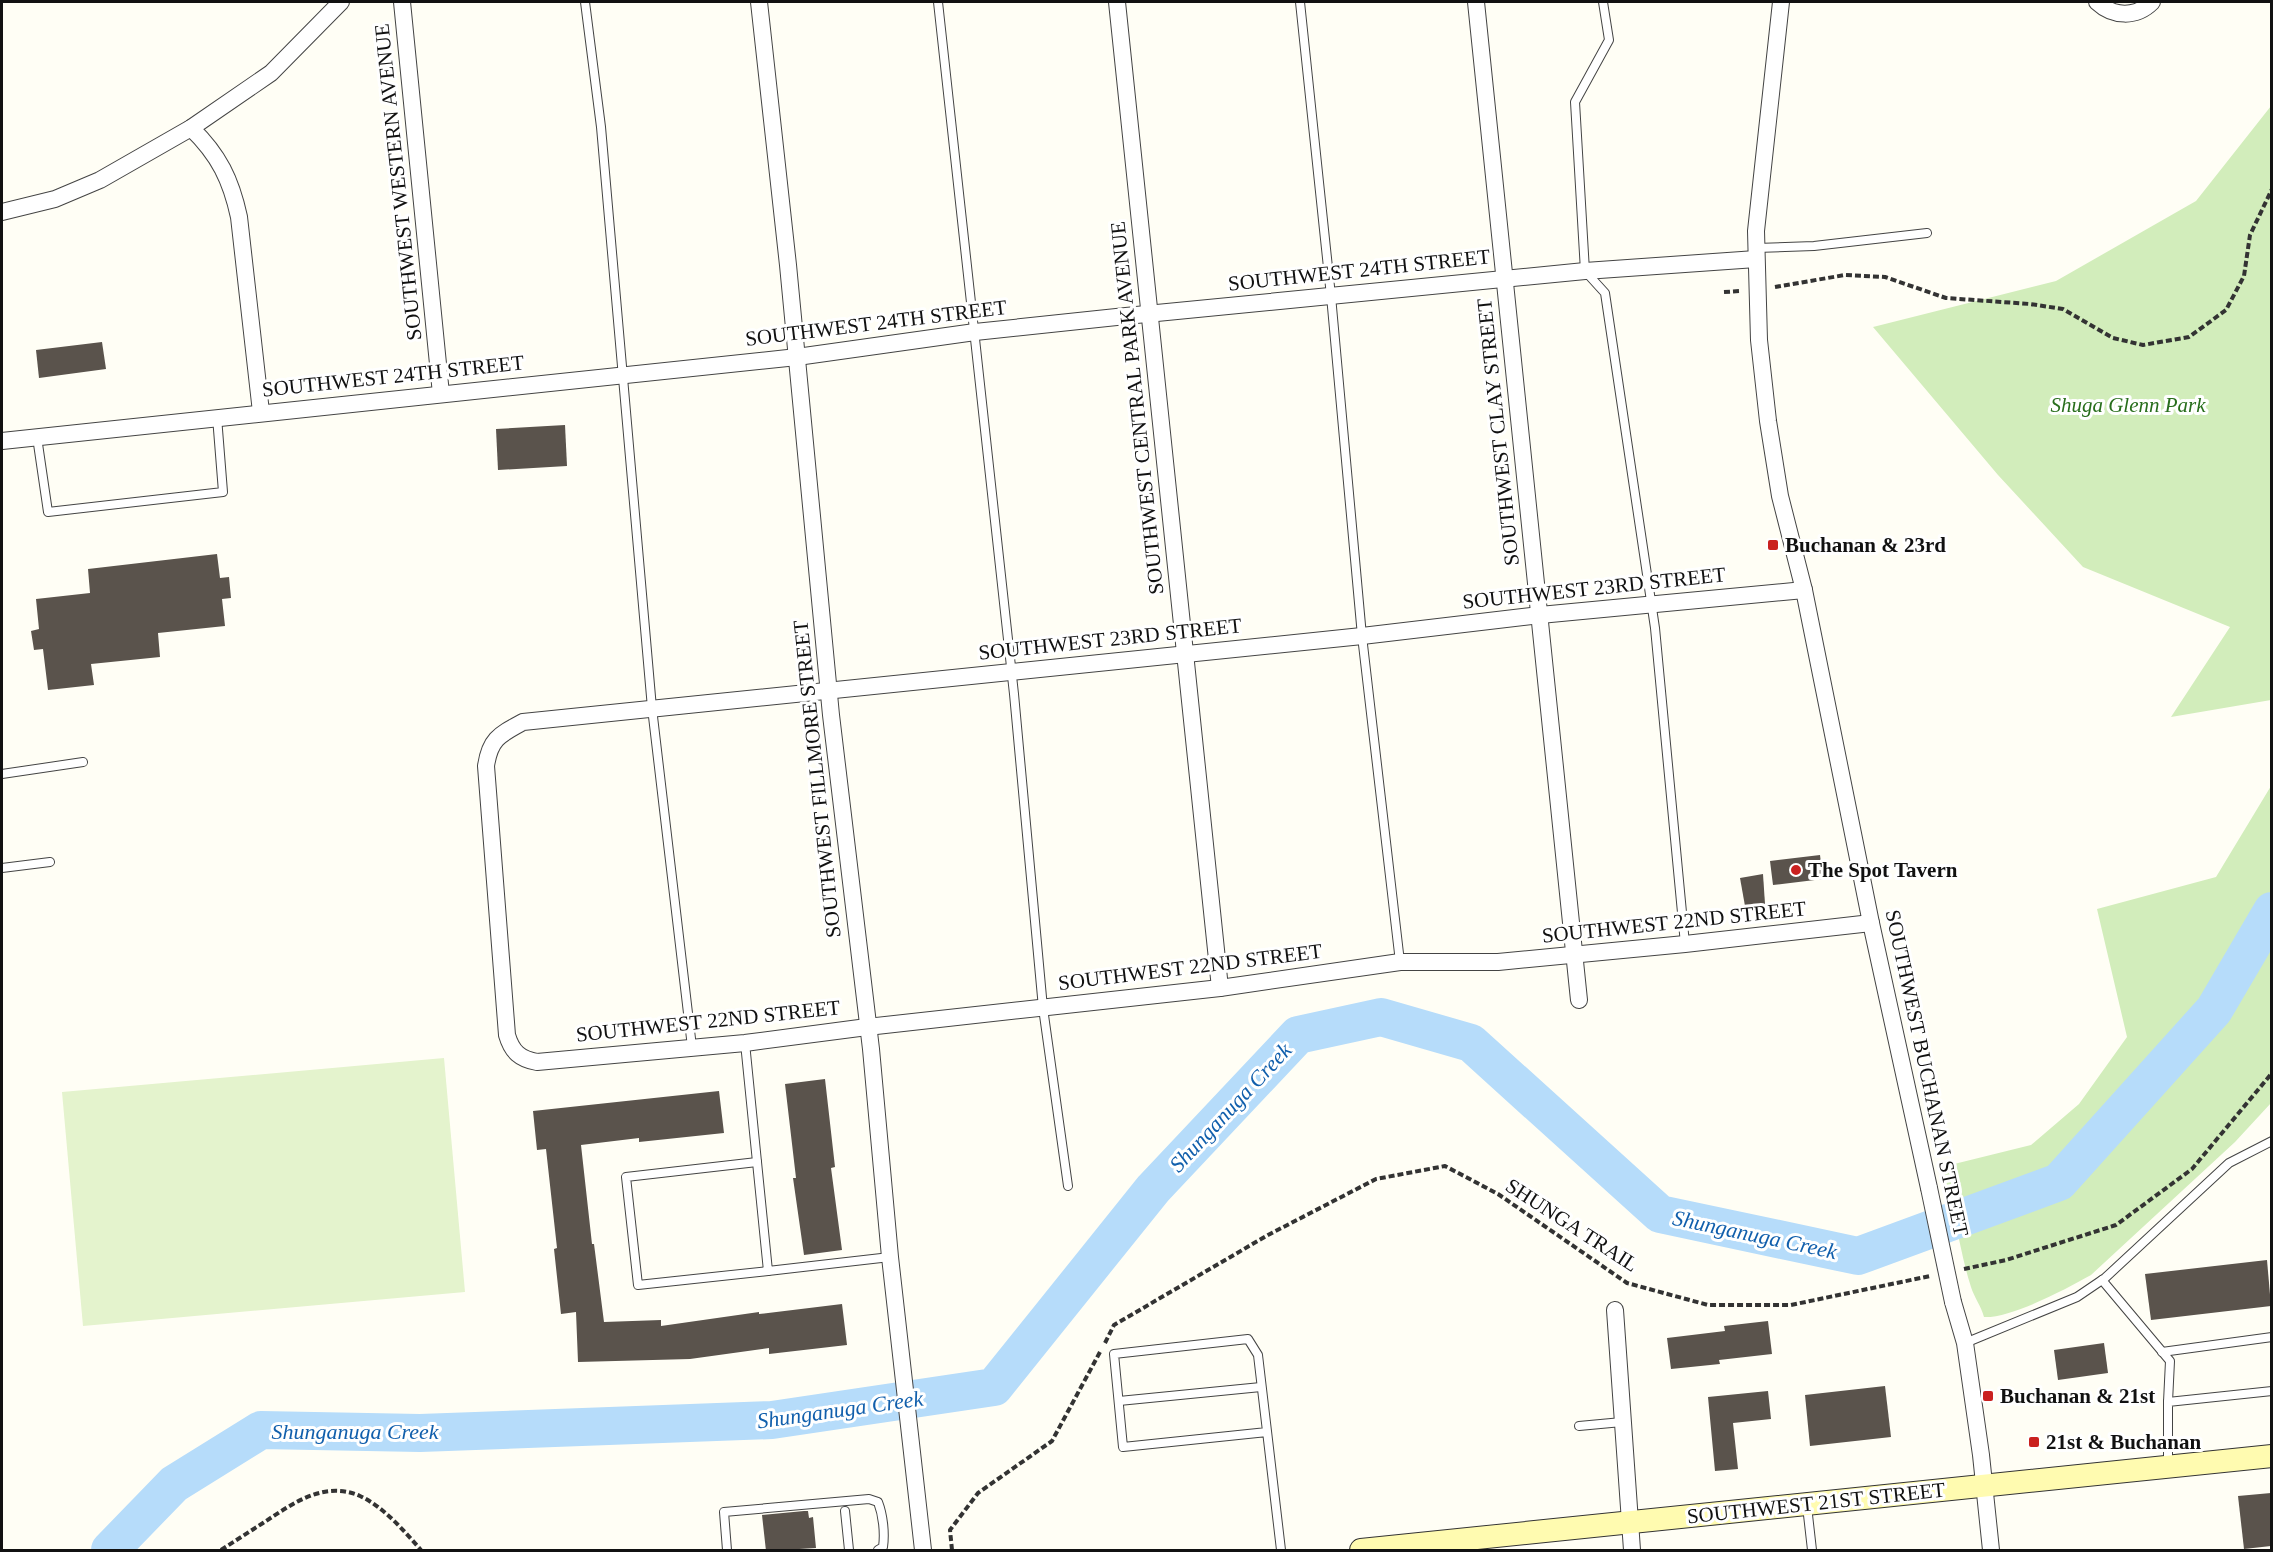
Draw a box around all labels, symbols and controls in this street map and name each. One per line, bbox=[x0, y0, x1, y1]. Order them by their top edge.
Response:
street label: SOUTHWEST WESTERN AVENUE bbox=[369, 22, 427, 342]
street label: SOUTHWEST CENTRAL PARK AVENUE bbox=[1105, 220, 1169, 596]
street label: SOUTHWEST 24TH STREET bbox=[1227, 244, 1491, 296]
street label: SOUTHWEST 24TH STREET bbox=[744, 295, 1008, 351]
street label: SOUTHWEST CLAY STREET bbox=[1472, 297, 1524, 567]
street label: SOUTHWEST 24TH STREET bbox=[261, 350, 525, 402]
park label: Shuga Glenn Park bbox=[2050, 393, 2206, 417]
place label: Buchanan & 23rd bbox=[1785, 533, 1946, 557]
marker: Buchanan & 23rd bbox=[1766, 538, 1780, 552]
street label: SOUTHWEST 23RD STREET bbox=[1461, 562, 1727, 614]
street label: SOUTHWEST 23RD STREET bbox=[977, 613, 1243, 665]
street label: SOUTHWEST FILLMORE STREET bbox=[788, 619, 846, 939]
place label: The Spot Tavern bbox=[1808, 858, 1958, 882]
marker: The Spot Tavern bbox=[1789, 863, 1803, 877]
street label: SOUTHWEST 22ND STREET bbox=[1541, 896, 1808, 948]
street label: SOUTHWEST BUCHANAN STREET bbox=[1881, 907, 1973, 1239]
street label: SOUTHWEST 22ND STREET bbox=[1057, 939, 1323, 995]
street label: SOUTHWEST 22ND STREET bbox=[575, 995, 842, 1047]
water label: Shunganuga Creek bbox=[1164, 1037, 1297, 1177]
street label: SHUNGA TRAIL bbox=[1501, 1173, 1643, 1277]
water label: Shunganuga Creek bbox=[1671, 1205, 1840, 1264]
place label: Buchanan & 21st bbox=[2000, 1384, 2155, 1408]
water label: Shunganuga Creek bbox=[756, 1385, 926, 1434]
marker: Buchanan & 21st bbox=[1981, 1389, 1995, 1403]
water label: Shunganuga Creek bbox=[271, 1419, 440, 1444]
place label: 21st & Buchanan bbox=[2046, 1430, 2202, 1454]
marker: 21st & Buchanan bbox=[2027, 1435, 2041, 1449]
street label: SOUTHWEST 21ST STREET bbox=[1686, 1477, 1946, 1528]

